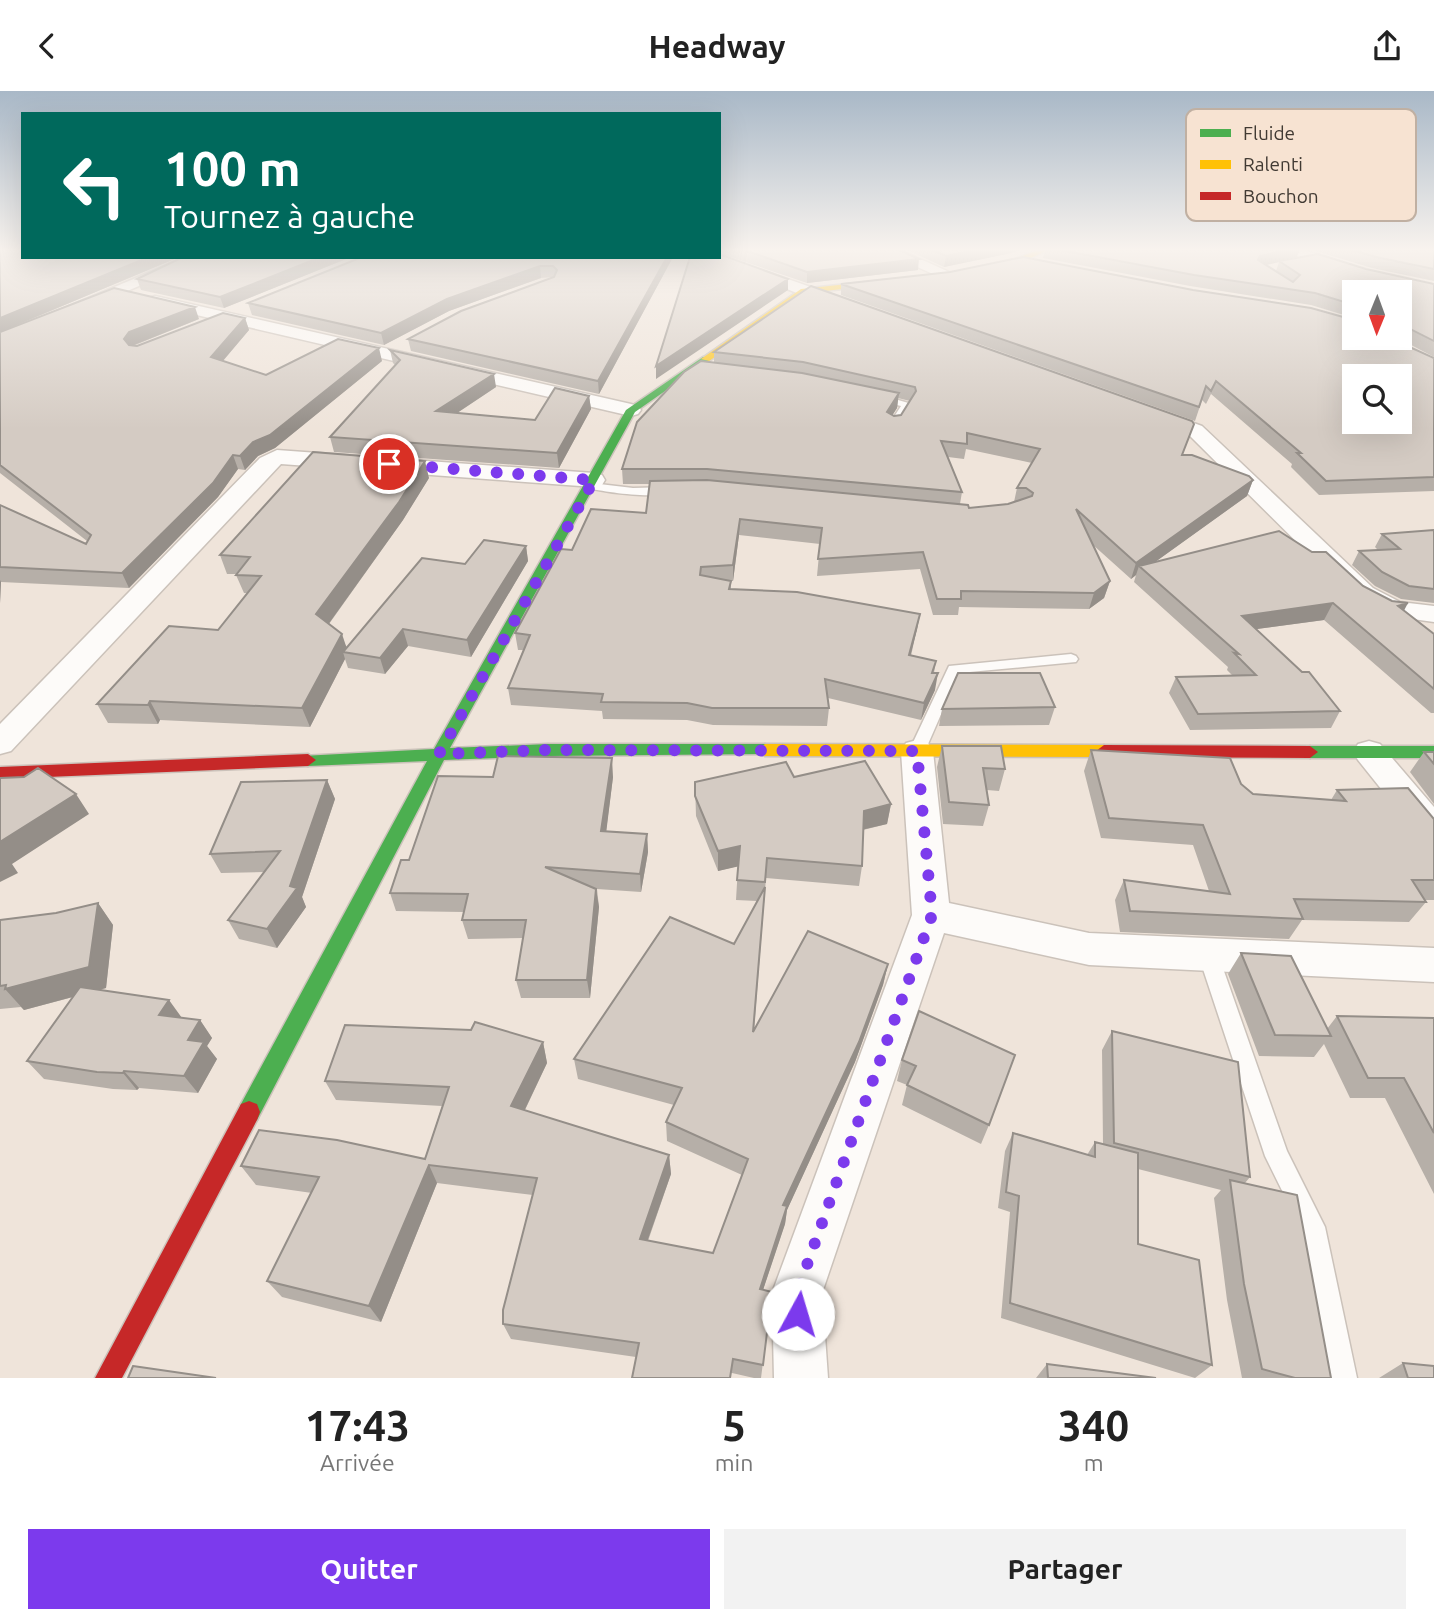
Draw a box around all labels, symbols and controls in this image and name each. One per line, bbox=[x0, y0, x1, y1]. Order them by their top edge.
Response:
icon: back bbox=[28, 27, 66, 65]
icon: share bbox=[1368, 27, 1406, 65]
text: Headway bbox=[648, 28, 786, 64]
legend bbox=[1186, 109, 1416, 221]
text: Fluide bbox=[1243, 122, 1295, 144]
icon: left bbox=[49, 140, 140, 231]
text: 100 m bbox=[164, 140, 301, 195]
text: Ralenti bbox=[1243, 153, 1303, 175]
text: Bouchon bbox=[1243, 185, 1319, 207]
text: Tournez à gauche bbox=[164, 198, 415, 234]
north arrow bbox=[1342, 280, 1412, 350]
map controls bbox=[1342, 280, 1412, 434]
button: search bbox=[1342, 364, 1412, 434]
pin bbox=[359, 434, 419, 494]
icon: arrive bbox=[370, 445, 408, 483]
position arrow bbox=[761, 1277, 835, 1351]
text: 17:43 bbox=[305, 1402, 410, 1449]
text: 5 bbox=[722, 1402, 746, 1449]
text: 340 bbox=[1058, 1402, 1129, 1449]
text: Arrivée bbox=[320, 1450, 395, 1475]
text: min bbox=[715, 1450, 753, 1475]
text: m bbox=[1084, 1450, 1104, 1475]
button: Quitter bbox=[28, 1529, 710, 1609]
button: Partager bbox=[724, 1529, 1406, 1609]

